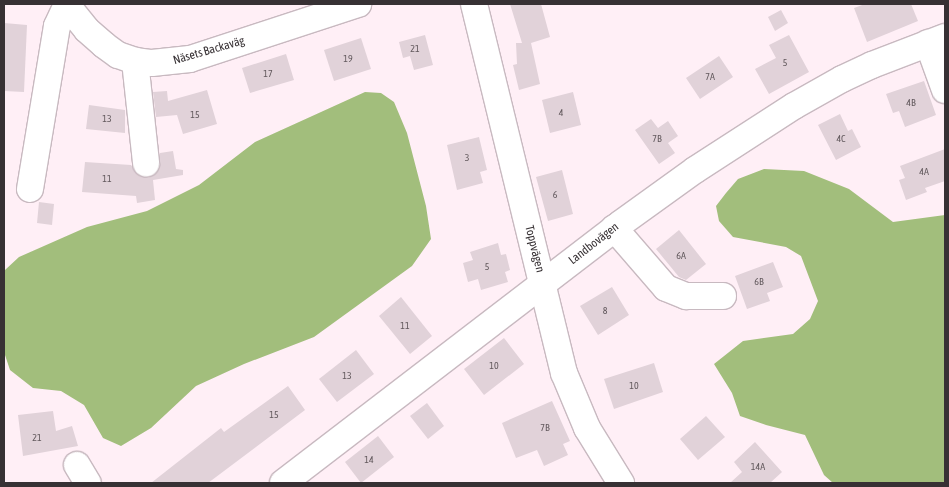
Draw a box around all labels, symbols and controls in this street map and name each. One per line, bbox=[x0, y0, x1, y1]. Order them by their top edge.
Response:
street label: Näsets Backaväg bbox=[172, 34, 246, 68]
house number: 21 bbox=[410, 43, 420, 55]
house number: 19 bbox=[343, 53, 353, 65]
house number: 5 bbox=[783, 57, 787, 69]
house number: 17 bbox=[263, 68, 273, 80]
house number: 7A bbox=[705, 71, 715, 83]
house number: 4B bbox=[906, 97, 916, 109]
house number: 4 bbox=[559, 107, 563, 119]
house number: 15 bbox=[190, 109, 200, 121]
house number: 13 bbox=[102, 113, 112, 125]
house number: 7B bbox=[652, 133, 662, 145]
house number: 4C bbox=[836, 133, 846, 145]
house number: 3 bbox=[465, 152, 469, 164]
house number: 4A bbox=[919, 166, 929, 178]
house number: 11 bbox=[102, 173, 112, 185]
house number: 6 bbox=[553, 189, 557, 201]
street label: Landbovägen bbox=[566, 220, 622, 268]
street label: Toppvägen bbox=[521, 224, 547, 274]
house number: 6A bbox=[676, 250, 686, 262]
house number: 5 bbox=[485, 261, 489, 273]
house number: 6B bbox=[754, 276, 764, 288]
house number: 8 bbox=[603, 305, 607, 317]
house number: 11 bbox=[400, 320, 410, 332]
house number: 10 bbox=[489, 360, 499, 372]
house number: 13 bbox=[342, 370, 352, 382]
house number: 10 bbox=[629, 380, 639, 392]
house number: 15 bbox=[269, 409, 279, 421]
house number: 7B bbox=[540, 422, 550, 434]
house number: 21 bbox=[32, 432, 42, 444]
house number: 14 bbox=[364, 454, 374, 466]
house number: 14A bbox=[751, 461, 765, 473]

